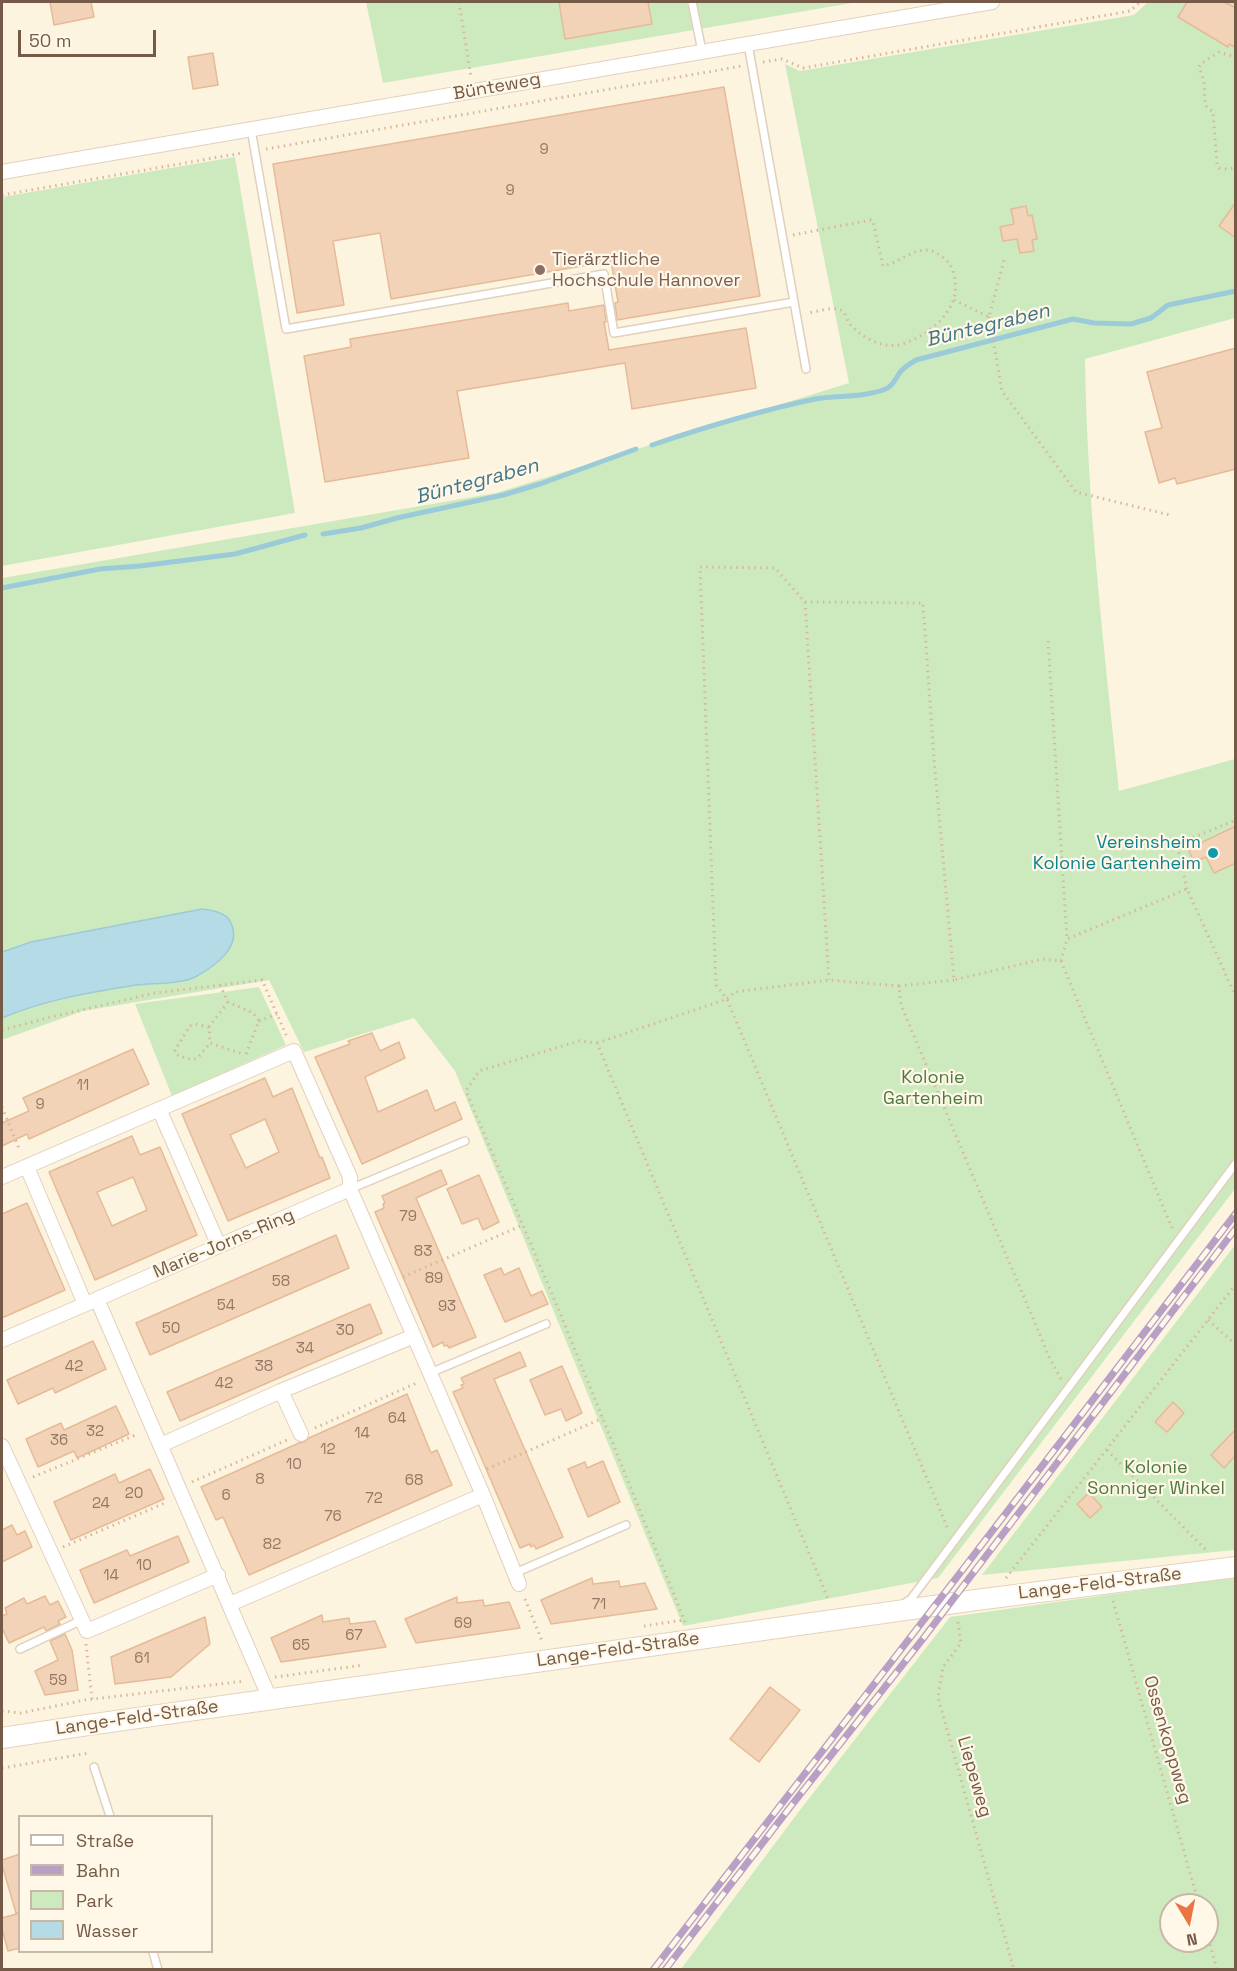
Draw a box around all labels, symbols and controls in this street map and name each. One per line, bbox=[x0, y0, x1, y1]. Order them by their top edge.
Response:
scale bar bbox=[21, 18, 159, 56]
text: 50 m bbox=[29, 29, 71, 52]
street label: Bünteweg bbox=[452, 69, 542, 105]
house number: 9 bbox=[539, 141, 549, 159]
house number: 9 bbox=[505, 182, 515, 200]
place label: Tierärztliche Hochschule Hannover bbox=[552, 249, 740, 292]
marker: Tierärztliche Hochschule Hannover bbox=[533, 263, 547, 277]
water label: Büntegraben bbox=[924, 299, 1052, 353]
water label: Büntegraben bbox=[413, 454, 541, 510]
place label: Vereinsheim Kolonie Gartenheim bbox=[1033, 832, 1201, 874]
marker: Vereinsheim Kolonie Gartenheim bbox=[1206, 846, 1220, 860]
park label: Kolonie Gartenheim bbox=[883, 1067, 983, 1110]
house number: 11 bbox=[77, 1077, 89, 1095]
house number: 9 bbox=[35, 1096, 45, 1114]
street label: Marie-Jorns-Ring bbox=[150, 1205, 298, 1283]
house number: 79 bbox=[399, 1208, 417, 1226]
house number: 83 bbox=[414, 1243, 432, 1261]
house number: 89 bbox=[425, 1270, 443, 1288]
house number: 58 bbox=[272, 1273, 290, 1291]
house number: 54 bbox=[217, 1297, 235, 1315]
house number: 93 bbox=[438, 1298, 456, 1316]
house number: 50 bbox=[162, 1320, 180, 1338]
house number: 30 bbox=[336, 1322, 354, 1340]
house number: 34 bbox=[296, 1340, 314, 1358]
house number: 42 bbox=[65, 1358, 83, 1376]
house number: 38 bbox=[255, 1358, 273, 1376]
house number: 42 bbox=[215, 1375, 233, 1393]
house number: 64 bbox=[388, 1410, 406, 1428]
house number: 32 bbox=[86, 1423, 104, 1441]
house number: 14 bbox=[354, 1425, 370, 1443]
house number: 36 bbox=[50, 1432, 68, 1450]
house number: 12 bbox=[320, 1441, 336, 1459]
house number: 10 bbox=[286, 1456, 302, 1474]
park label: Kolonie Sonniger Winkel bbox=[1087, 1457, 1225, 1500]
house number: 8 bbox=[255, 1471, 265, 1489]
house number: 68 bbox=[405, 1472, 423, 1490]
house number: 20 bbox=[125, 1485, 143, 1503]
house number: 6 bbox=[221, 1487, 231, 1505]
house number: 72 bbox=[365, 1490, 383, 1508]
house number: 24 bbox=[92, 1495, 110, 1513]
house number: 76 bbox=[324, 1508, 342, 1526]
house number: 82 bbox=[263, 1536, 281, 1554]
house number: 10 bbox=[136, 1557, 152, 1575]
street label: Lange-Feld-Straße bbox=[1017, 1563, 1183, 1605]
house number: 14 bbox=[103, 1567, 119, 1585]
house number: 71 bbox=[592, 1596, 606, 1614]
house number: 69 bbox=[454, 1615, 472, 1633]
house number: 67 bbox=[345, 1627, 363, 1645]
street label: Lange-Feld-Straße bbox=[535, 1628, 701, 1672]
house number: 65 bbox=[292, 1637, 310, 1655]
house number: 61 bbox=[134, 1650, 150, 1668]
house number: 59 bbox=[49, 1672, 67, 1690]
street label: Ossenkoppweg bbox=[1138, 1673, 1196, 1807]
street label: Lange-Feld-Straße bbox=[54, 1696, 220, 1740]
street label: Liepeweg bbox=[952, 1734, 996, 1820]
legend bbox=[18, 1815, 213, 1953]
text: Straße bbox=[76, 1829, 134, 1852]
text: Bahn bbox=[76, 1859, 120, 1882]
text: Park bbox=[76, 1889, 113, 1912]
north arrow bbox=[1159, 1893, 1219, 1953]
text: Wasser bbox=[76, 1919, 138, 1942]
text: N bbox=[1185, 1928, 1199, 1951]

